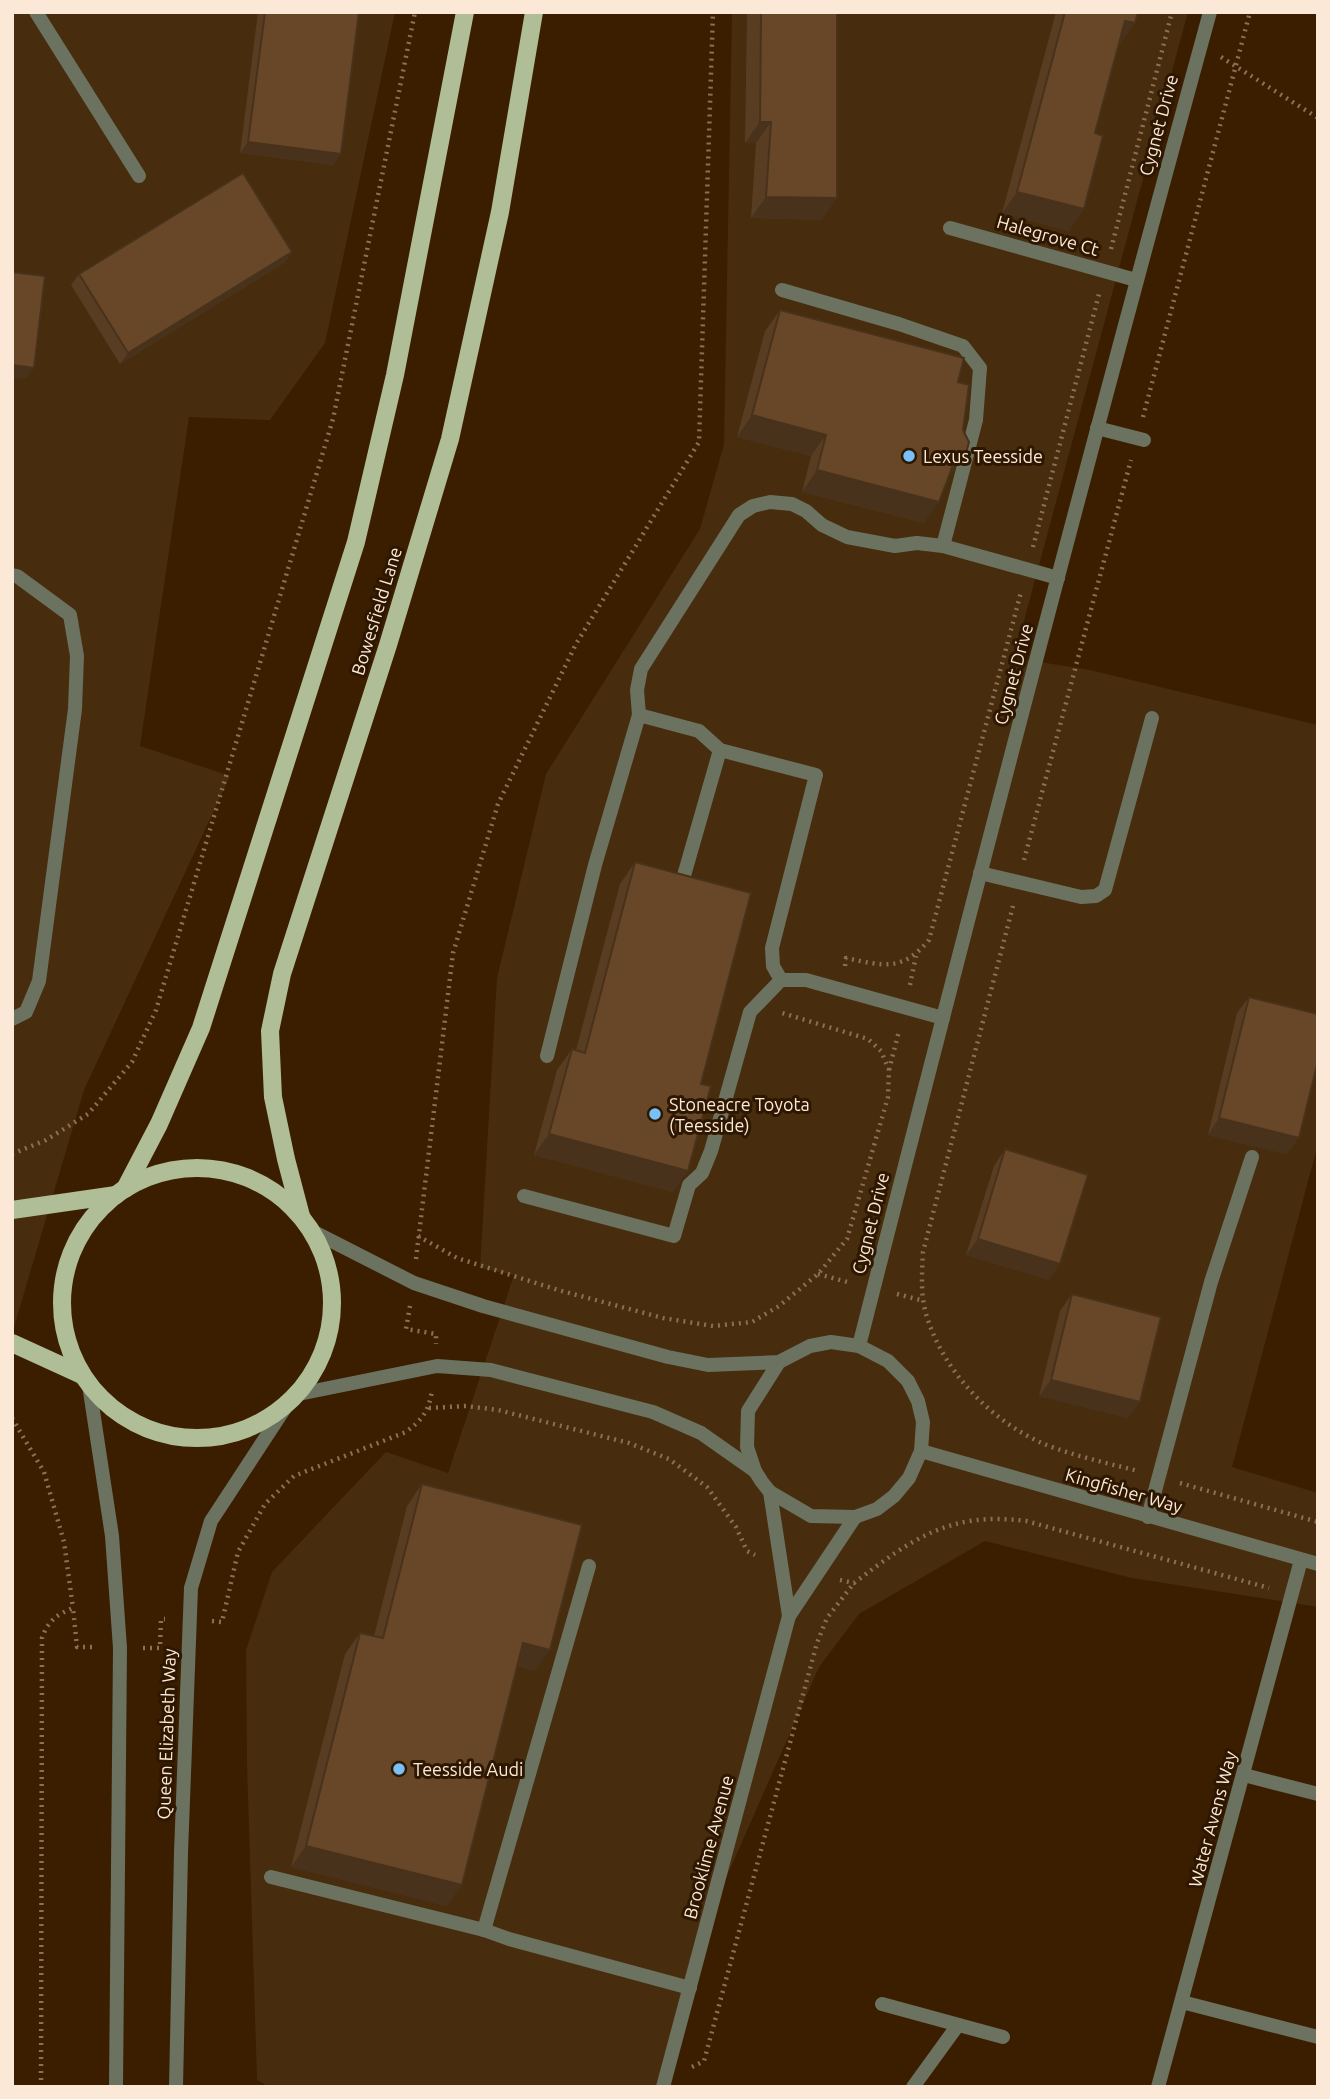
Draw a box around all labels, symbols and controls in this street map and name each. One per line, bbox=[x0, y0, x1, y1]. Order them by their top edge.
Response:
street label: Cygnet Drive bbox=[1135, 72, 1181, 178]
street label: Halegrove Ct bbox=[995, 211, 1101, 259]
place label: Lexus Teesside bbox=[923, 446, 1043, 466]
marker: Lexus Teesside bbox=[901, 448, 917, 464]
street label: Bowesfield Lane bbox=[347, 545, 405, 677]
street label: Cygnet Drive bbox=[990, 621, 1036, 727]
place label: Stoneacre Toyota (Teesside) bbox=[669, 1094, 810, 1136]
marker: Stoneacre Toyota (Teesside) bbox=[647, 1106, 663, 1122]
street label: Cygnet Drive bbox=[848, 1170, 892, 1276]
street label: Kingfisher Way bbox=[1063, 1464, 1185, 1516]
street label: Queen Elizabeth Way bbox=[153, 1648, 180, 1820]
street label: Water Avens Way bbox=[1184, 1748, 1240, 1889]
place label: Teesside Audi bbox=[413, 1759, 523, 1779]
marker: Teesside Audi bbox=[391, 1761, 407, 1777]
street label: Brooklime Avenue bbox=[679, 1773, 737, 1921]

